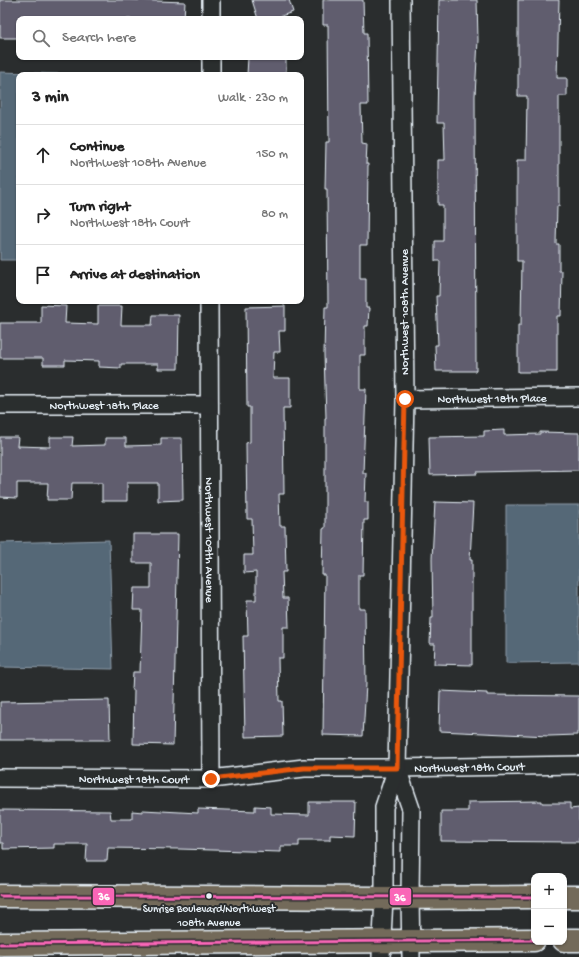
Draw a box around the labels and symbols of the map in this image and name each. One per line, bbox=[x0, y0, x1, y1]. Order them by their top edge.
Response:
street label: Northwest 108th Avenue bbox=[399, 248, 413, 375]
route start bbox=[396, 390, 414, 408]
street label: Northwest 18th Place bbox=[437, 392, 548, 408]
street label: Northwest 18th Place bbox=[49, 400, 159, 414]
street label: Northwest 109th Avenue bbox=[201, 477, 215, 604]
street label: Northwest 18th Court bbox=[414, 761, 526, 777]
route end bbox=[202, 770, 220, 788]
street label: Northwest 18th Court bbox=[79, 773, 190, 788]
line badge: 36 bbox=[92, 887, 115, 906]
line badge: 36 bbox=[389, 887, 412, 906]
marker: Sunrise Boulevard/Northwest 108th Avenue bbox=[204, 891, 214, 901]
text: 36 bbox=[97, 892, 110, 904]
text: 36 bbox=[393, 893, 406, 905]
place label: Sunrise Boulevard/Northwest 108th Avenue bbox=[143, 904, 277, 930]

